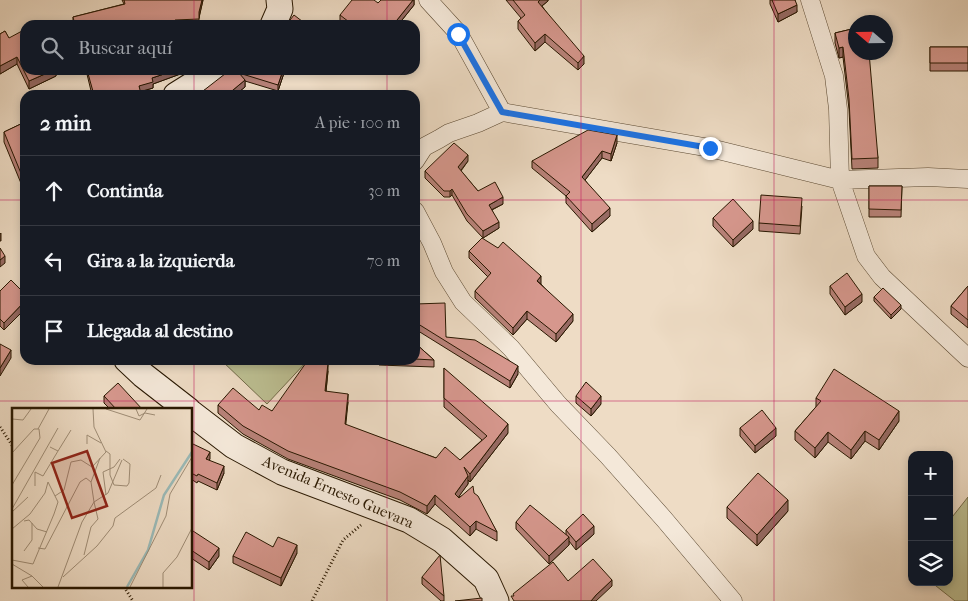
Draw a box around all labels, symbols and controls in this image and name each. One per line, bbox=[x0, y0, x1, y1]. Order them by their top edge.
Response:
north arrow bbox=[848, 15, 893, 60]
search box bbox=[20, 20, 420, 75]
route start bbox=[447, 23, 470, 46]
icon: search bbox=[38, 34, 66, 62]
text: Buscar aquí bbox=[78, 37, 172, 59]
text: 2 min bbox=[40, 111, 91, 135]
text: A pie · 100 m bbox=[315, 113, 400, 132]
route end bbox=[699, 137, 722, 160]
icon: ahead bbox=[40, 177, 68, 205]
text: Continúa bbox=[87, 180, 163, 202]
text: 30 m bbox=[368, 181, 400, 200]
icon: left bbox=[40, 247, 68, 275]
text: Gira a la izquierda bbox=[87, 250, 234, 272]
text: 70 m bbox=[367, 251, 400, 270]
icon: arrive bbox=[40, 317, 68, 345]
text: Llegada al destino bbox=[87, 320, 233, 342]
inset map bbox=[12, 408, 192, 588]
map controls bbox=[908, 451, 953, 586]
button: + bbox=[908, 451, 953, 496]
street label: Avenida Ernesto Guevara bbox=[259, 452, 417, 532]
button: − bbox=[908, 496, 953, 541]
button: layers bbox=[908, 541, 953, 586]

